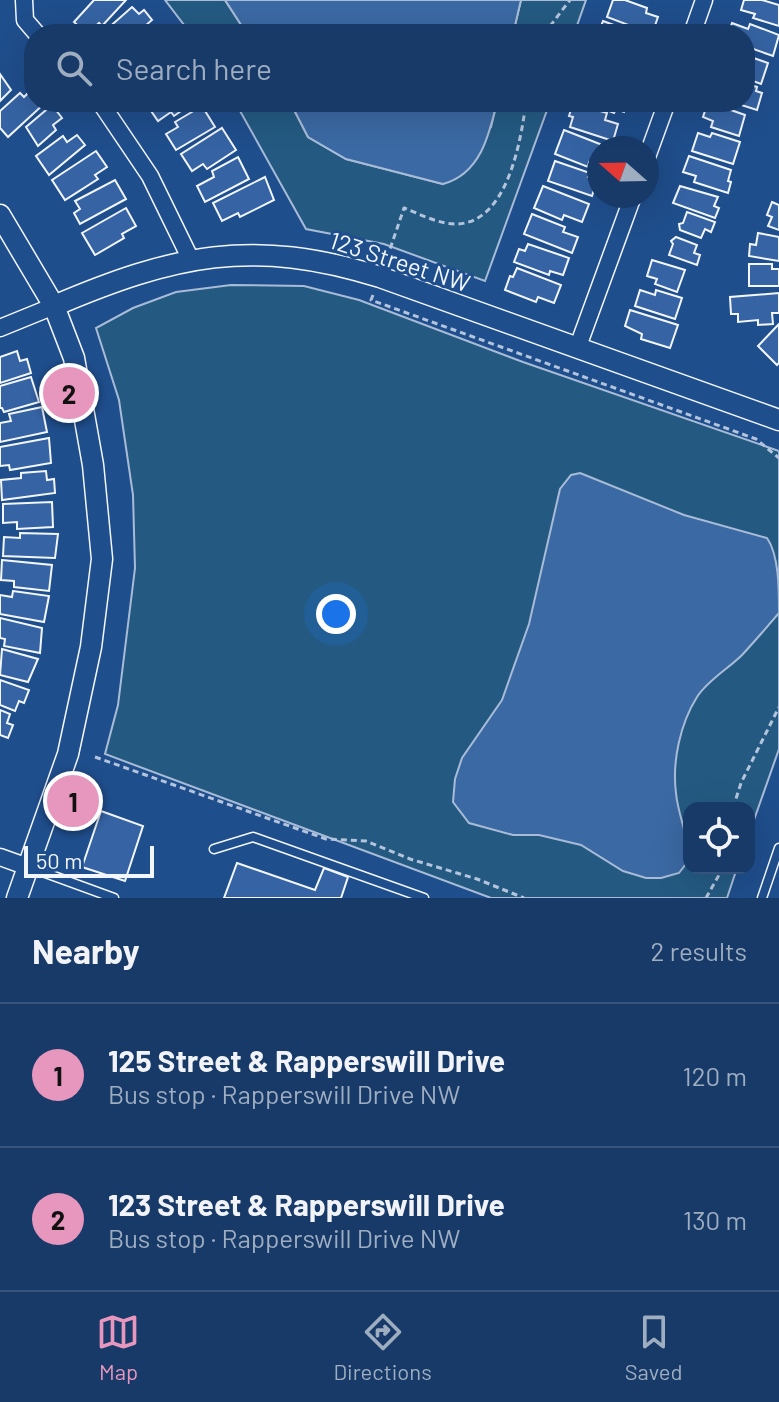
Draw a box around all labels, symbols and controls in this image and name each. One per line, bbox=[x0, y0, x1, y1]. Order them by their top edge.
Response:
search box bbox=[24, 24, 755, 112]
icon: search bbox=[52, 46, 96, 90]
text: Search here bbox=[116, 50, 272, 86]
north arrow bbox=[587, 136, 659, 208]
street label: 123 Street NW bbox=[326, 225, 474, 297]
pin: 2 bbox=[43, 363, 95, 423]
your location bbox=[316, 594, 356, 634]
pin: 1 bbox=[47, 771, 99, 831]
map controls bbox=[683, 802, 755, 874]
button: locate bbox=[683, 802, 755, 874]
scale bar bbox=[24, 842, 154, 878]
text: 50 m bbox=[36, 847, 82, 873]
text: Nearby bbox=[32, 930, 140, 971]
text: 2 results bbox=[651, 935, 747, 966]
text: 125 Street & Rapperswill Drive bbox=[108, 1042, 505, 1078]
text: 1 bbox=[53, 1060, 63, 1091]
text: 120 m bbox=[683, 1060, 747, 1091]
text: Bus stop · Rapperswill Drive NW bbox=[108, 1078, 460, 1109]
text: 123 Street & Rapperswill Drive bbox=[108, 1186, 505, 1222]
text: 2 bbox=[51, 1204, 65, 1235]
text: 130 m bbox=[683, 1204, 747, 1235]
text: Bus stop · Rapperswill Drive NW bbox=[108, 1222, 460, 1253]
tab: Map bbox=[96, 1310, 140, 1384]
tab: Directions bbox=[333, 1310, 432, 1384]
tab: Saved bbox=[625, 1310, 682, 1384]

